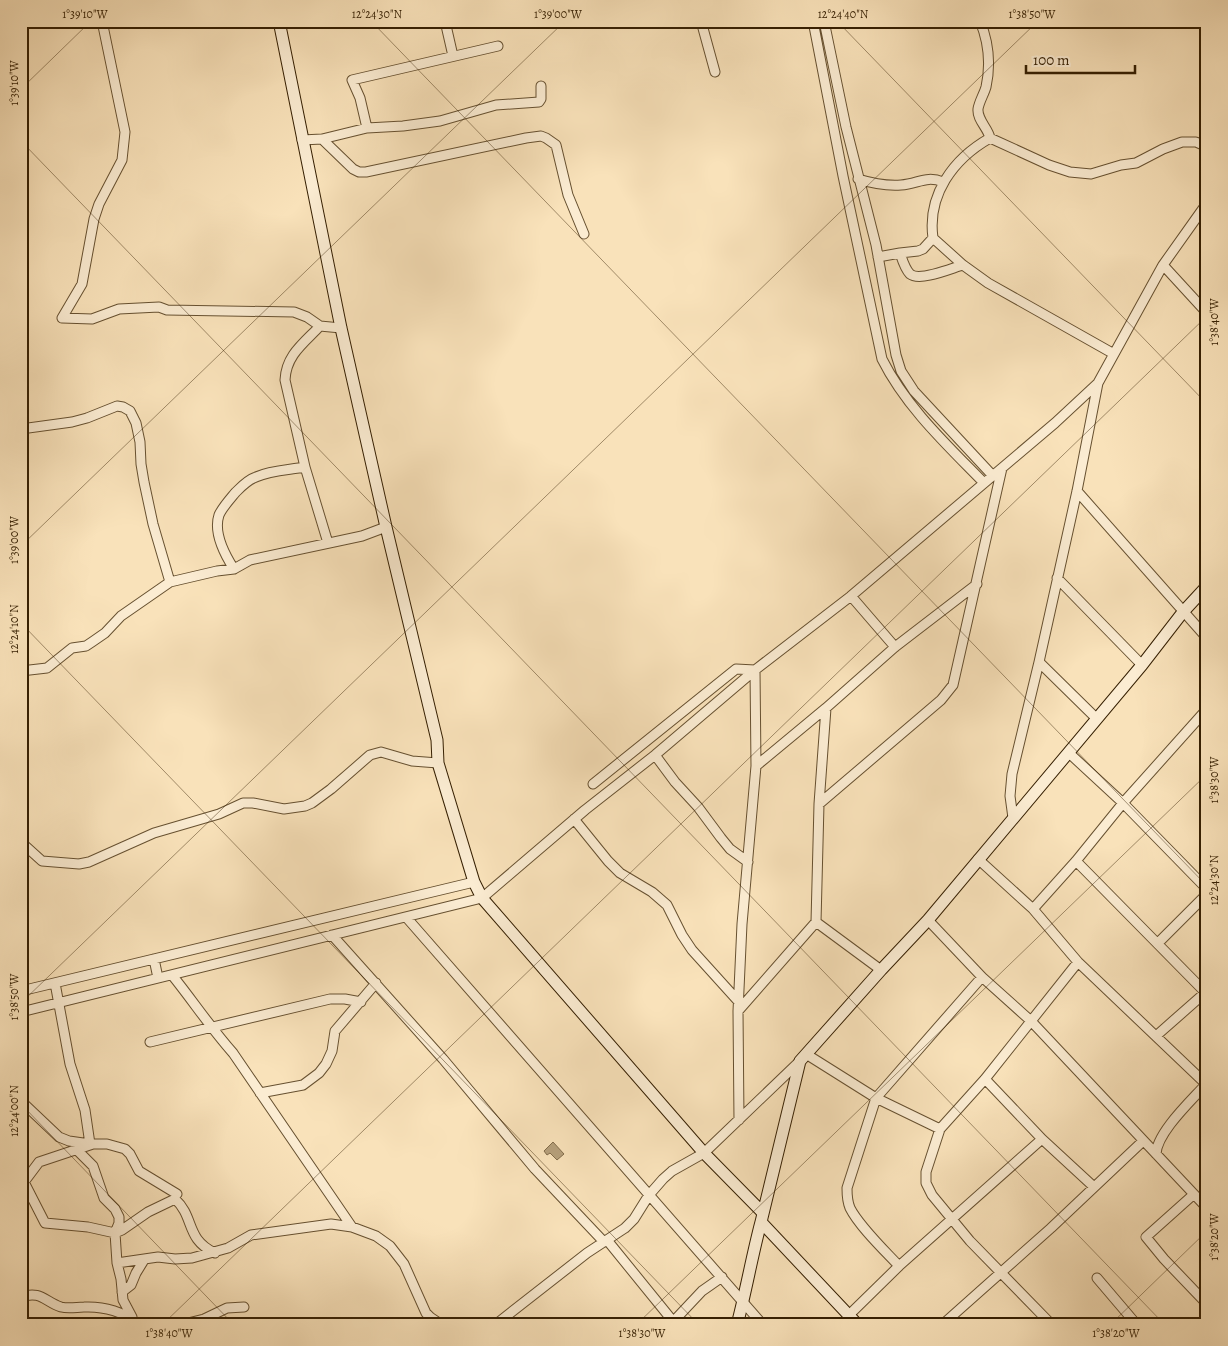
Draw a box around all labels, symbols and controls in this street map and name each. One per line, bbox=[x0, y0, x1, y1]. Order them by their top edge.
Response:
text: 1°39'10"W bbox=[62, 6, 109, 22]
text: 12°24'30"N bbox=[352, 6, 402, 22]
text: 1°39'00"W bbox=[534, 6, 583, 22]
text: 12°24'40"N bbox=[818, 6, 869, 22]
text: 1°38'50"W bbox=[1009, 6, 1056, 22]
scale bar bbox=[1026, 42, 1134, 74]
text: 100 m bbox=[1033, 50, 1070, 70]
text: 1°39'10"W bbox=[6, 59, 22, 106]
text: 1°38'40"W bbox=[1206, 298, 1222, 346]
text: 1°39'00"W bbox=[6, 515, 22, 564]
text: 12°24'10"N bbox=[6, 604, 22, 654]
text: 1°38'30"W bbox=[1206, 756, 1222, 803]
text: 12°24'30"N bbox=[1206, 855, 1222, 905]
text: 1°38'50"W bbox=[6, 973, 22, 1020]
text: 12°24'00"N bbox=[6, 1085, 22, 1137]
text: 1°38'20"W bbox=[1206, 1212, 1222, 1261]
text: 1°38'40"W bbox=[145, 1325, 193, 1341]
text: 1°38'30"W bbox=[619, 1325, 666, 1341]
text: 1°38'20"W bbox=[1092, 1325, 1141, 1341]

